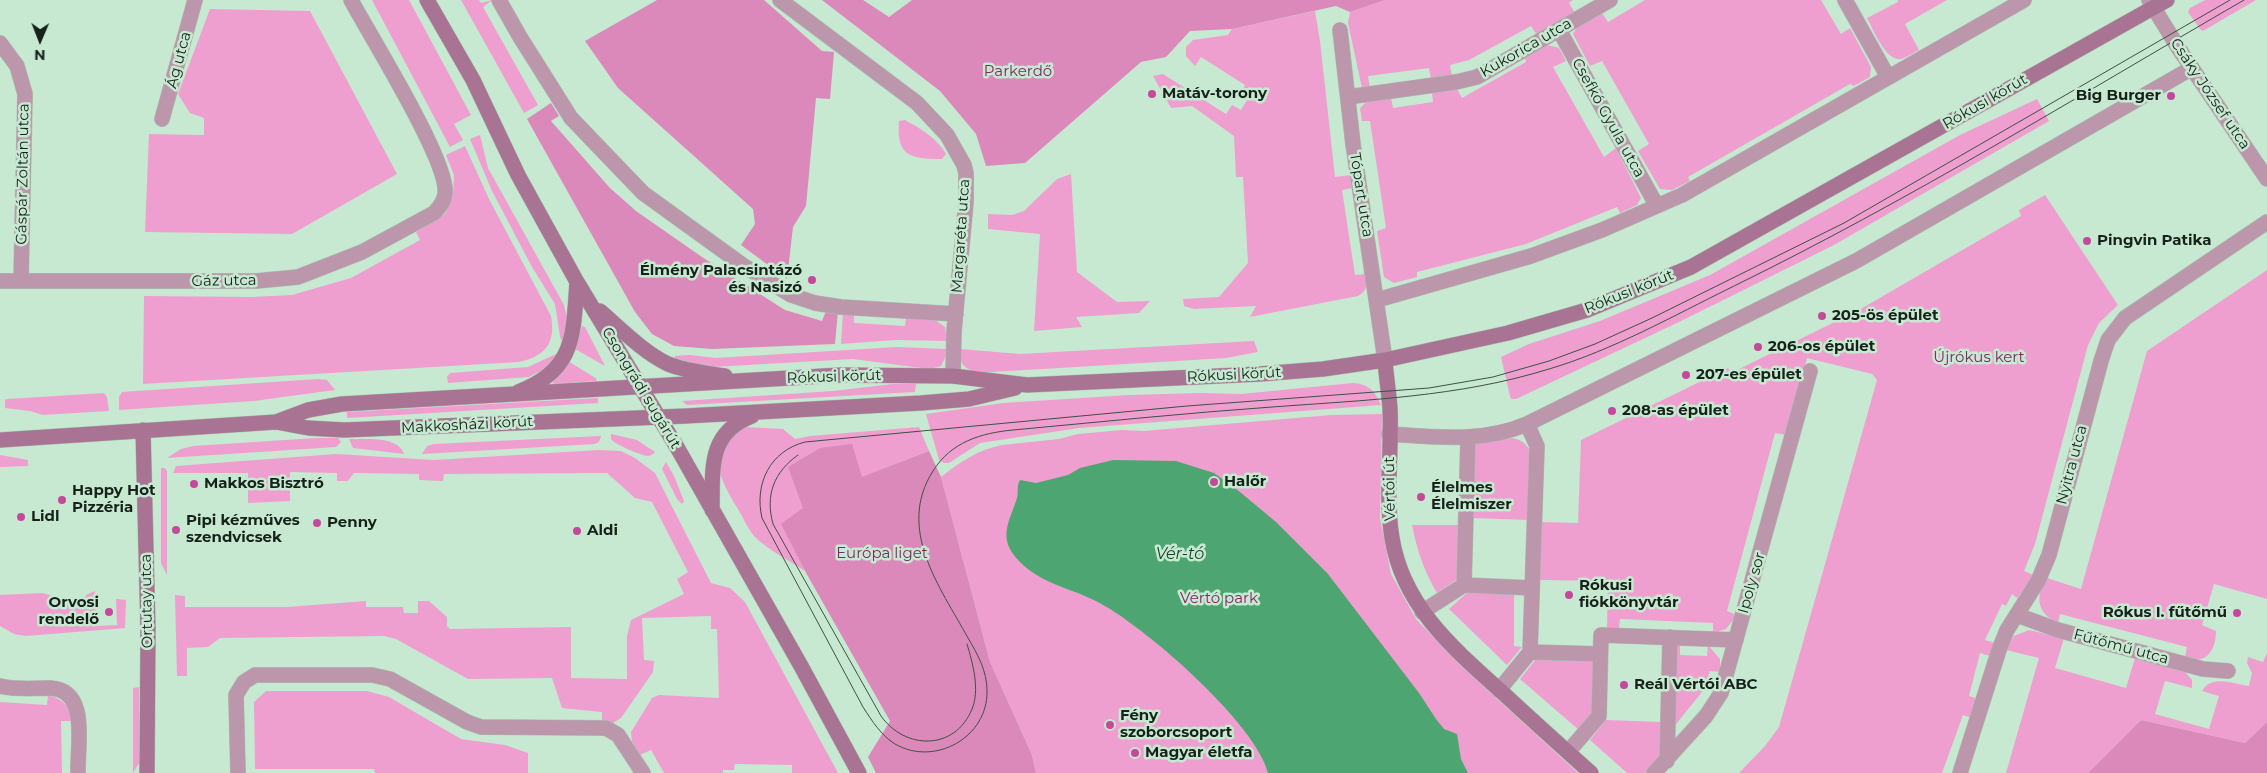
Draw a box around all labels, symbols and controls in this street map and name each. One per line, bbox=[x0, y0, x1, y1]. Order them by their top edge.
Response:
street label: Kukorica utca bbox=[1477, 14, 1575, 82]
north arrow bbox=[15, 15, 65, 65]
street label: Ág utca bbox=[163, 30, 195, 90]
street label: Csáky József utca bbox=[2166, 35, 2254, 153]
text: N bbox=[34, 46, 46, 64]
street label: Csefkó Gyula utca bbox=[1568, 55, 1648, 181]
park label: Parkerdő bbox=[984, 63, 1052, 81]
street label: Rókusi körút bbox=[1940, 71, 2030, 133]
place label: Matáv-torony bbox=[1162, 85, 1267, 103]
place label: Big Burger bbox=[2076, 87, 2161, 105]
marker: Matáv-torony bbox=[1146, 88, 1158, 100]
marker: Big Burger bbox=[2165, 90, 2177, 102]
street label: Gáspár Zoltán utca bbox=[13, 103, 33, 245]
street label: Tópart utca bbox=[1345, 151, 1377, 239]
street label: Margaréta utca bbox=[948, 178, 974, 294]
place label: Pingvin Patika bbox=[2097, 232, 2211, 250]
marker: Pingvin Patika bbox=[2081, 235, 2093, 247]
place label: Élmény Palacsintázó és Nasizó bbox=[640, 262, 802, 297]
street label: Rókusi körút bbox=[1582, 266, 1676, 318]
street label: Gáz utca bbox=[191, 271, 257, 291]
marker: Élmény Palacsintázó és Nasizó bbox=[806, 274, 818, 286]
place label: 205-ös épület bbox=[1832, 307, 1939, 325]
marker: 205-ös épület bbox=[1816, 310, 1828, 322]
street label: Csongrádi sugárút bbox=[598, 324, 684, 452]
place label: 206-os épület bbox=[1768, 338, 1875, 356]
marker: 206-os épület bbox=[1752, 341, 1764, 353]
park label: Újrókus kert bbox=[1933, 349, 2025, 367]
street label: Rókusi körút bbox=[1186, 364, 1282, 386]
street label: Rókusi körút bbox=[786, 366, 882, 388]
place label: 207-es épület bbox=[1696, 366, 1802, 384]
marker: 207-es épület bbox=[1680, 369, 1692, 381]
place label: 208-as épület bbox=[1622, 402, 1729, 420]
marker: 208-as épület bbox=[1606, 405, 1618, 417]
street label: Makkosházi körút bbox=[400, 413, 534, 437]
street label: Nyitra utca bbox=[2053, 423, 2091, 507]
street label: Vértói út bbox=[1380, 457, 1400, 521]
place label: Halőr bbox=[1224, 473, 1266, 491]
place label: Makkos Bisztró bbox=[204, 475, 324, 493]
marker: Halőr bbox=[1208, 476, 1220, 488]
marker: Makkos Bisztró bbox=[188, 478, 200, 490]
place label: Élelmes Élelmiszer bbox=[1431, 479, 1512, 514]
place label: Happy Hot Pizzéria bbox=[72, 482, 156, 517]
marker: Élelmes Élelmiszer bbox=[1415, 491, 1427, 503]
marker: Happy Hot Pizzéria bbox=[56, 494, 68, 506]
place label: Lidl bbox=[31, 508, 59, 526]
marker: Lidl bbox=[15, 511, 27, 523]
place label: Pipi kézműves szendvicsek bbox=[186, 512, 300, 547]
place label: Penny bbox=[327, 514, 377, 532]
marker: Penny bbox=[311, 517, 323, 529]
place label: Aldi bbox=[587, 522, 618, 540]
marker: Pipi kézműves szendvicsek bbox=[170, 524, 182, 536]
marker: Aldi bbox=[571, 525, 583, 537]
water label: Vér-tó bbox=[1156, 544, 1204, 564]
park label: Európa liget bbox=[836, 545, 928, 563]
street label: Ipoly sor bbox=[1735, 550, 1769, 616]
street label: Ortutay utca bbox=[137, 554, 157, 648]
place label: Rókusi fiókkönyvtár bbox=[1579, 577, 1678, 612]
marker: Rókusi fiókkönyvtár bbox=[1563, 589, 1575, 601]
park label: Vértó park bbox=[1180, 590, 1258, 608]
place label: Orvosi rendelő bbox=[39, 594, 99, 629]
place label: Rókus I. fűtőmű bbox=[2103, 604, 2227, 622]
marker: Orvosi rendelő bbox=[103, 606, 115, 618]
marker: Rókus I. fűtőmű bbox=[2231, 607, 2243, 619]
street label: Fűtőmű utca bbox=[2072, 626, 2170, 668]
place label: Reál Vértói ABC bbox=[1634, 676, 1757, 694]
marker: Reál Vértói ABC bbox=[1618, 679, 1630, 691]
place label: Fény szoborcsoport bbox=[1120, 707, 1232, 742]
marker: Fény szoborcsoport bbox=[1104, 719, 1116, 731]
place label: Magyar életfa bbox=[1145, 744, 1253, 762]
marker: Magyar életfa bbox=[1129, 747, 1141, 759]

